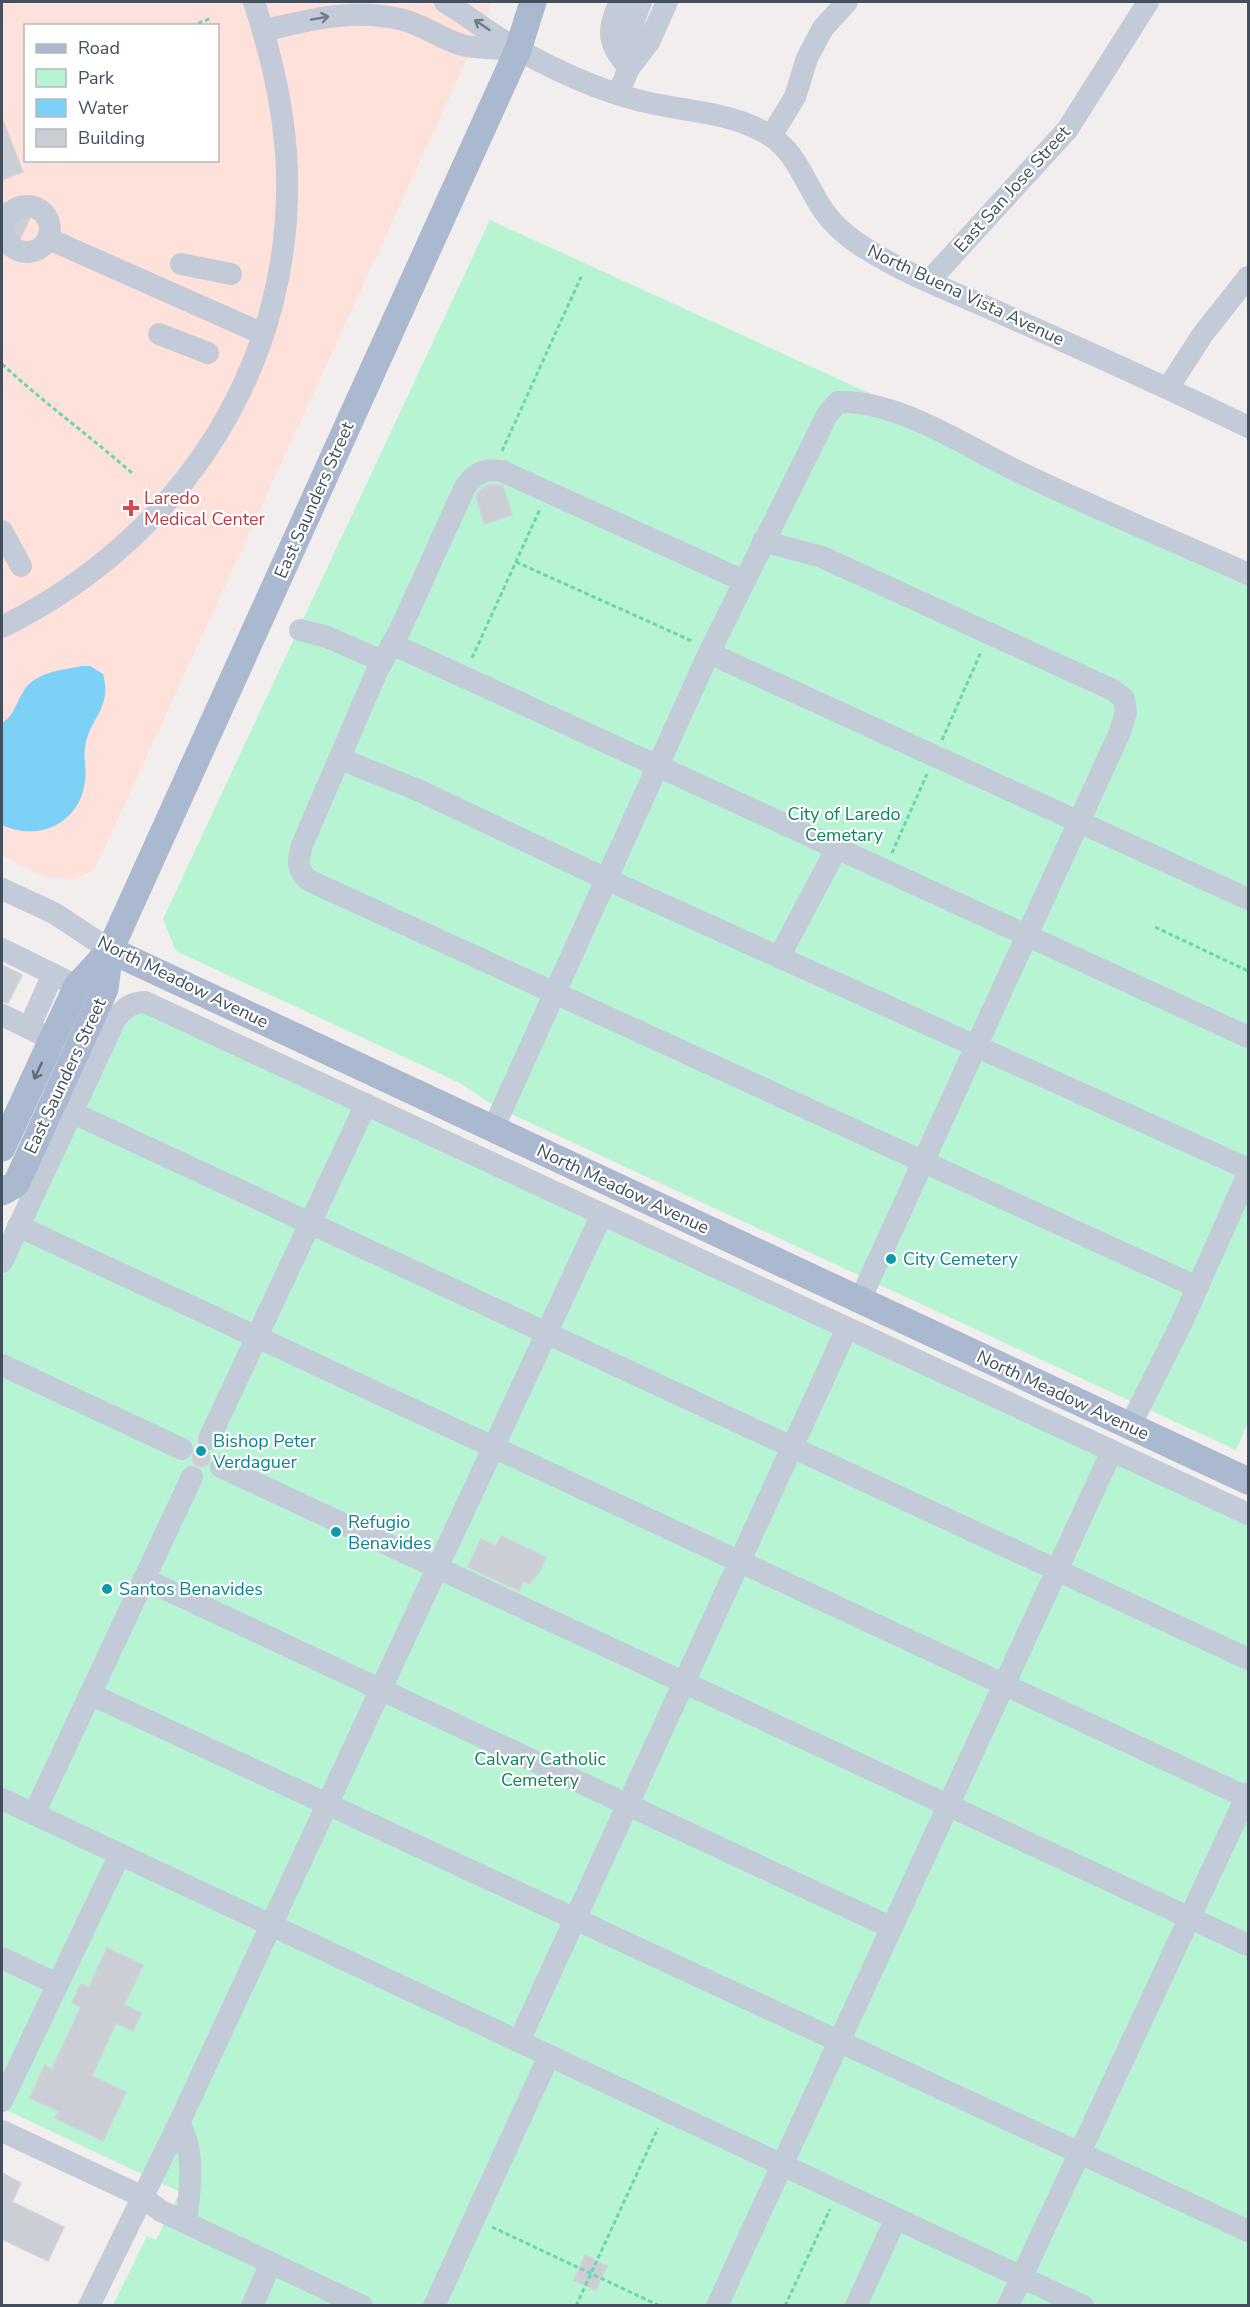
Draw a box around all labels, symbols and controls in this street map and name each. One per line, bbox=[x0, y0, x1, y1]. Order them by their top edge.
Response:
one-way arrow bbox=[310, 12, 329, 23]
one-way arrow bbox=[474, 19, 491, 31]
legend bbox=[24, 24, 219, 162]
text: Road bbox=[78, 36, 120, 60]
text: Park bbox=[78, 66, 115, 90]
text: Water bbox=[78, 96, 129, 120]
street label: East San Jose Street bbox=[949, 120, 1076, 257]
text: Building bbox=[78, 126, 145, 150]
street label: North Buena Vista Avenue bbox=[864, 239, 1068, 351]
street label: East Saunders Street bbox=[269, 417, 360, 582]
place label: Laredo Medical Center bbox=[144, 486, 265, 531]
marker: Laredo Medical Center bbox=[122, 499, 140, 517]
park label: City of Laredo Cemetary bbox=[788, 802, 900, 847]
street label: North Meadow Avenue bbox=[94, 930, 272, 1034]
street label: East Saunders Street bbox=[18, 994, 112, 1158]
one-way arrow bbox=[31, 1061, 43, 1079]
street label: North Meadow Avenue bbox=[533, 1139, 713, 1239]
place label: City Cemetery bbox=[903, 1247, 1018, 1271]
marker: City Cemetery bbox=[884, 1252, 898, 1266]
street label: North Meadow Avenue bbox=[973, 1345, 1153, 1445]
place label: Bishop Peter Verdaguer bbox=[212, 1429, 317, 1474]
marker: Bishop Peter Verdaguer bbox=[194, 1444, 208, 1458]
place label: Refugio Benavides bbox=[348, 1510, 432, 1555]
marker: Refugio Benavides bbox=[329, 1525, 343, 1539]
place label: Santos Benavides bbox=[119, 1577, 263, 1601]
marker: Santos Benavides bbox=[100, 1582, 114, 1596]
park label: Calvary Catholic Cemetery bbox=[474, 1747, 606, 1792]

